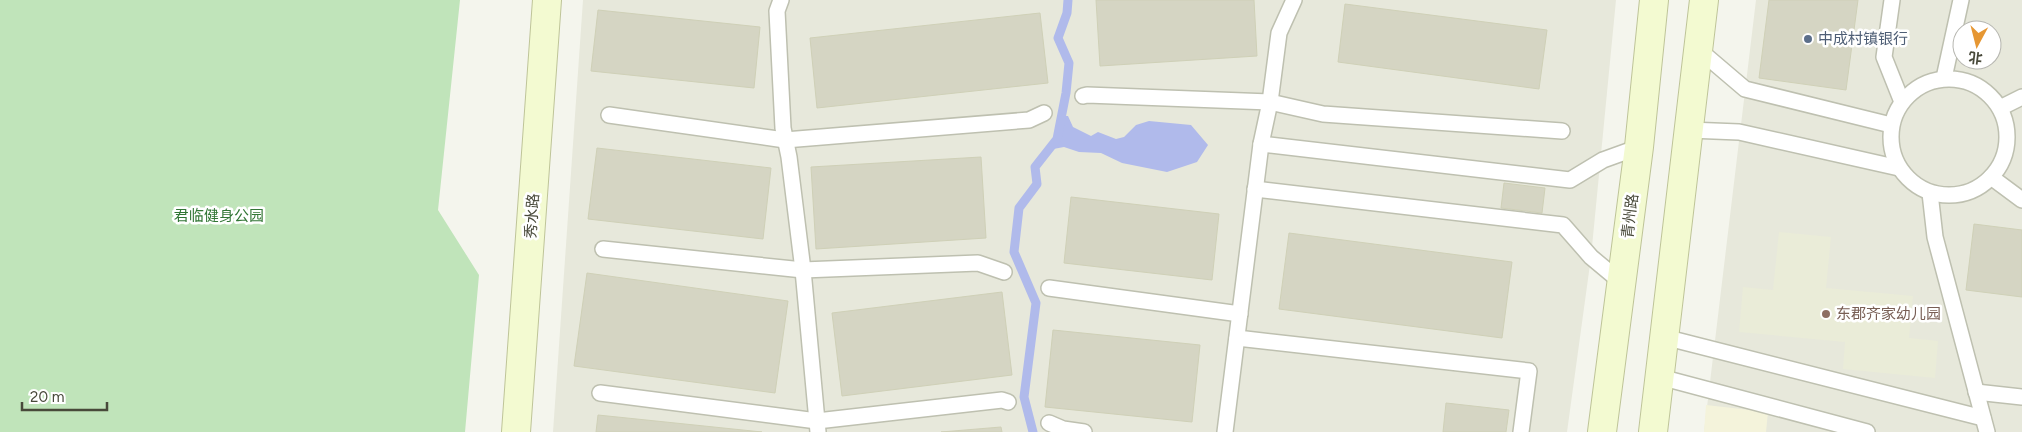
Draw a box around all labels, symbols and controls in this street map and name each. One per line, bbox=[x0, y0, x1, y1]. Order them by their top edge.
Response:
north arrow bbox=[1952, 20, 2002, 70]
place label: 中成村镇银行 bbox=[1818, 30, 1908, 48]
marker: 中成村镇银行 bbox=[1802, 33, 1814, 45]
text: 北 bbox=[1967, 48, 1983, 67]
street label: 秀水路 bbox=[521, 193, 543, 239]
street label: 青州路 bbox=[1618, 193, 1642, 239]
park label: 君临健身公园 bbox=[174, 207, 264, 225]
place label: 东郡齐家幼儿园 bbox=[1836, 305, 1941, 323]
marker: 东郡齐家幼儿园 bbox=[1820, 308, 1832, 320]
scale bar bbox=[22, 380, 108, 412]
text: 20 m bbox=[30, 388, 64, 406]

